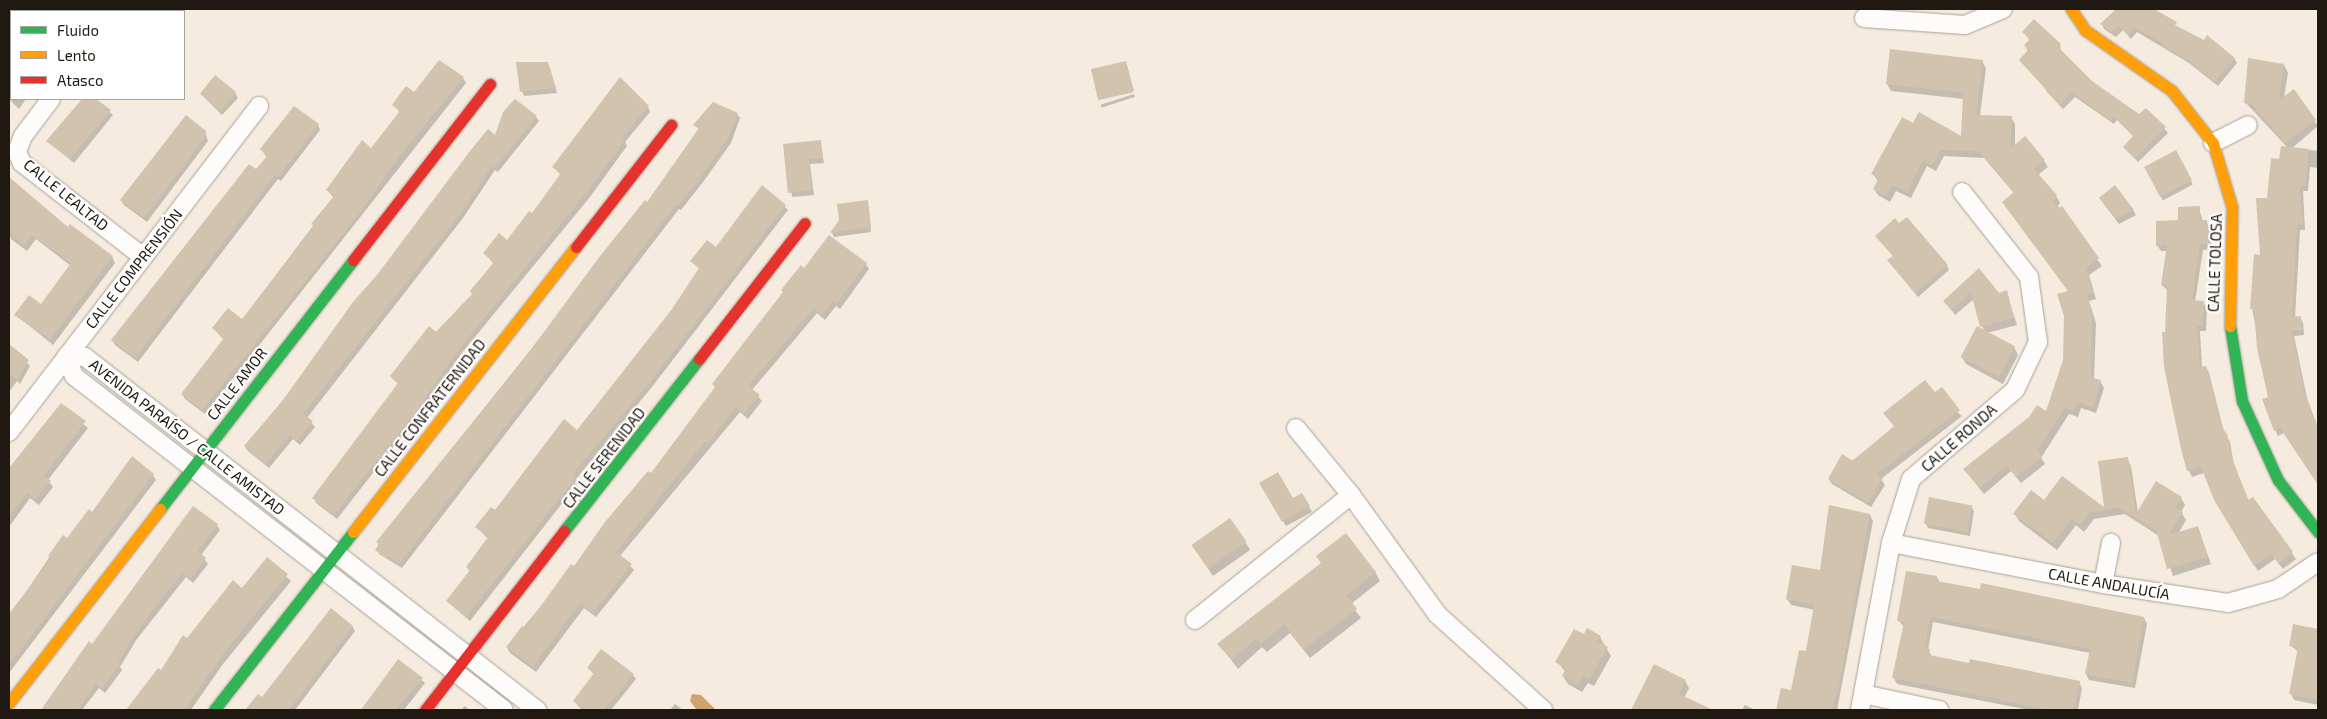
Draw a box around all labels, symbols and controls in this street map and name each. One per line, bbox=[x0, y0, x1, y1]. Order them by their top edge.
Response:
legend bbox=[10, 10, 185, 100]
text: Fluido bbox=[57, 21, 99, 39]
text: Lento bbox=[57, 46, 96, 64]
text: Atasco bbox=[57, 71, 103, 89]
street label: CALLE LEALTAD bbox=[20, 155, 112, 235]
street label: CALLE COMPRENSIÓN bbox=[82, 206, 186, 332]
street label: CALLE TOLOSA bbox=[2204, 213, 2226, 313]
street label: CALLE CONFRATERNIDAD bbox=[371, 336, 489, 480]
street label: CALLE AMOR bbox=[203, 344, 271, 424]
street label: AVENIDA PARAÍSO / CALLE AMISTAD bbox=[86, 355, 288, 519]
street label: CALLE RONDA bbox=[1918, 400, 2000, 476]
street label: CALLE SERENIDAD bbox=[559, 404, 649, 512]
street label: CALLE ANDALUCÍA bbox=[2047, 564, 2171, 604]

